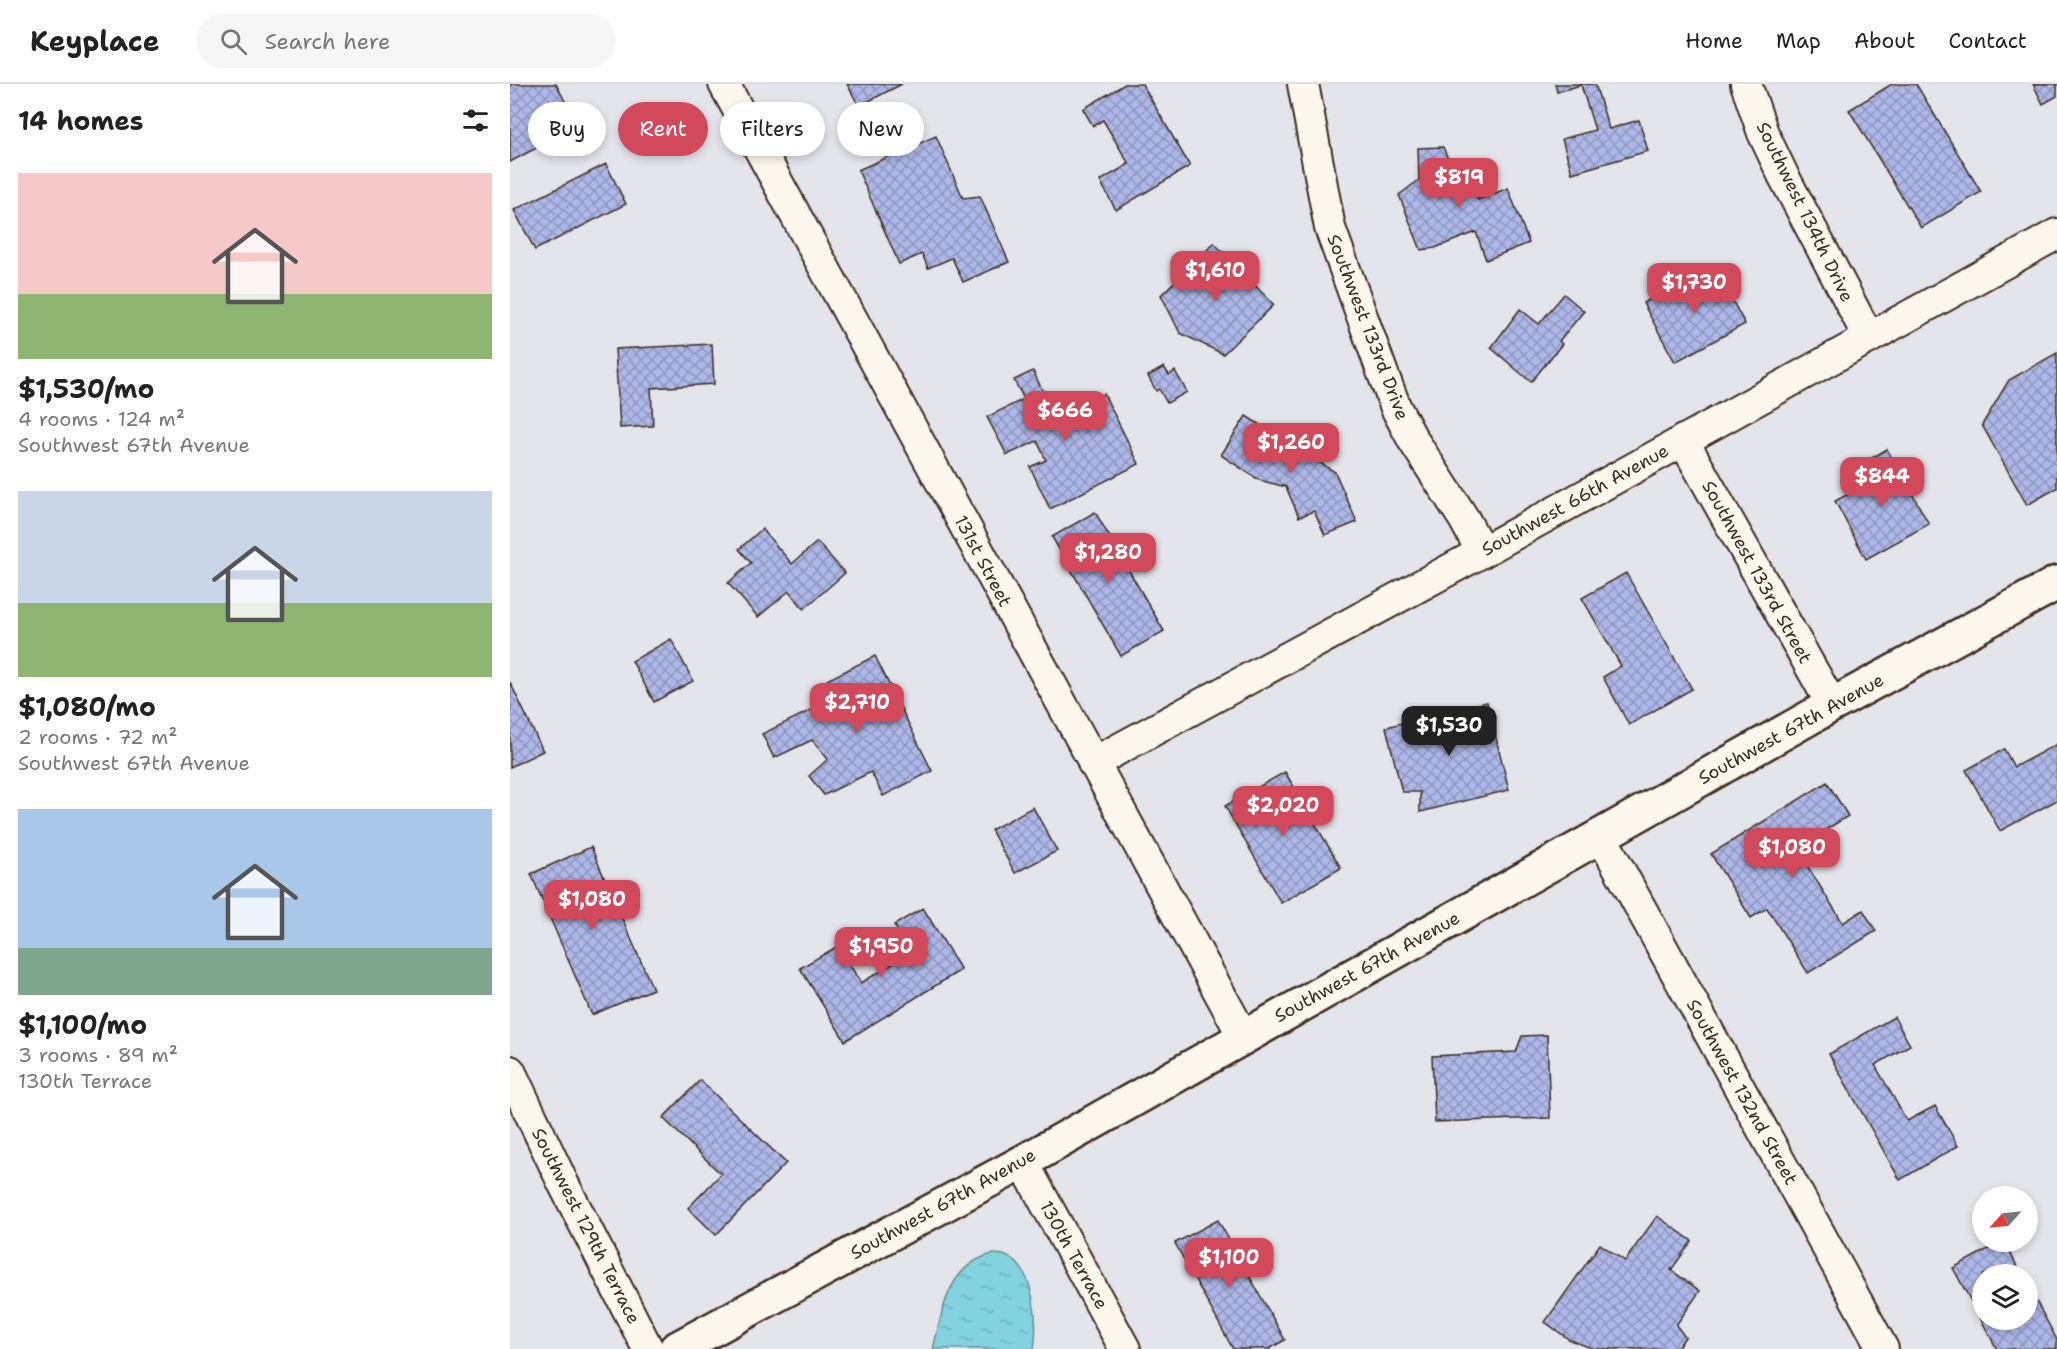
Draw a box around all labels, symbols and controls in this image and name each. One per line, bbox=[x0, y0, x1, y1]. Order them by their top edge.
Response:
search box bbox=[196, 14, 616, 68]
text: Keyplace bbox=[30, 22, 160, 60]
icon: search bbox=[217, 25, 250, 58]
text: Search here bbox=[265, 27, 390, 56]
text: Home bbox=[1685, 27, 1743, 55]
text: Map bbox=[1776, 27, 1821, 55]
text: About bbox=[1854, 27, 1915, 55]
text: Contact bbox=[1948, 27, 2027, 55]
chip: Buy bbox=[528, 102, 606, 156]
chip: Rent bbox=[618, 102, 708, 156]
chip: Filters bbox=[720, 102, 825, 156]
chip: New bbox=[837, 102, 924, 156]
text: 14 homes bbox=[18, 103, 144, 138]
icon: filters bbox=[459, 104, 492, 137]
street label: Southwest 134th Drive bbox=[1751, 118, 1859, 306]
pin: $819 bbox=[1423, 158, 1495, 209]
text: $819 bbox=[1434, 164, 1484, 190]
icon: home bbox=[201, 212, 309, 320]
street label: Southwest 133rd Drive bbox=[1321, 231, 1415, 423]
pin: $1,610 bbox=[1166, 251, 1264, 302]
text: $1,610 bbox=[1184, 257, 1246, 283]
pin: $1,730 bbox=[1645, 263, 1743, 314]
text: $1,730 bbox=[1661, 269, 1727, 295]
text: $1,530/mo bbox=[18, 371, 154, 406]
pin: $666 bbox=[1029, 391, 1101, 442]
text: $666 bbox=[1037, 397, 1093, 423]
text: 4 rooms · 124 m² bbox=[18, 406, 185, 432]
pin: $1,260 bbox=[1242, 423, 1340, 474]
text: $1,260 bbox=[1257, 429, 1325, 455]
text: Southwest 67th Avenue bbox=[18, 432, 250, 458]
street label: Southwest 66th Avenue bbox=[1477, 439, 1673, 561]
pin: $844 bbox=[1846, 457, 1918, 508]
text: $844 bbox=[1854, 463, 1910, 489]
street label: Southwest 133rd Street bbox=[1697, 476, 1817, 668]
street label: 131st Street bbox=[949, 511, 1017, 611]
icon: home bbox=[201, 530, 309, 638]
pin: $1,280 bbox=[1059, 533, 1157, 584]
text: $1,280 bbox=[1074, 539, 1142, 565]
street label: Southwest 67th Avenue bbox=[1694, 668, 1888, 790]
pin: $2,710 bbox=[808, 683, 906, 734]
text: $1,080/mo bbox=[18, 689, 156, 724]
text: $2,710 bbox=[824, 689, 890, 715]
pin: $1,530 bbox=[1400, 706, 1498, 757]
text: $1,530 bbox=[1416, 712, 1482, 738]
text: 2 rooms · 72 m² bbox=[18, 724, 177, 750]
text: Southwest 67th Avenue bbox=[18, 750, 250, 776]
pin: $2,020 bbox=[1234, 786, 1332, 837]
text: $2,020 bbox=[1247, 792, 1319, 818]
pin: $1,080 bbox=[1743, 828, 1841, 879]
text: $1,080 bbox=[1758, 834, 1826, 860]
icon: home bbox=[201, 848, 309, 956]
pin: $1,080 bbox=[543, 880, 641, 931]
text: $1,080 bbox=[558, 886, 626, 912]
street label: Southwest 67th Avenue bbox=[1270, 906, 1464, 1028]
pin: $1,950 bbox=[832, 927, 930, 978]
text: $1,950 bbox=[849, 933, 913, 959]
street label: Southwest 132nd Street bbox=[1681, 995, 1803, 1189]
text: $1,100/mo bbox=[18, 1007, 147, 1042]
text: 3 rooms · 89 m² bbox=[18, 1042, 178, 1068]
text: 130th Terrace bbox=[18, 1068, 152, 1094]
street label: Southwest 129th Terrace bbox=[526, 1124, 646, 1328]
street label: Southwest 67th Avenue bbox=[846, 1143, 1040, 1265]
north arrow bbox=[1972, 1186, 2038, 1252]
map controls bbox=[1972, 1186, 2038, 1330]
street label: 130th Terrace bbox=[1034, 1196, 1114, 1314]
pin: $1,100 bbox=[1180, 1238, 1278, 1289]
text: $1,100 bbox=[1198, 1244, 1260, 1270]
button: layers bbox=[1972, 1264, 2038, 1330]

